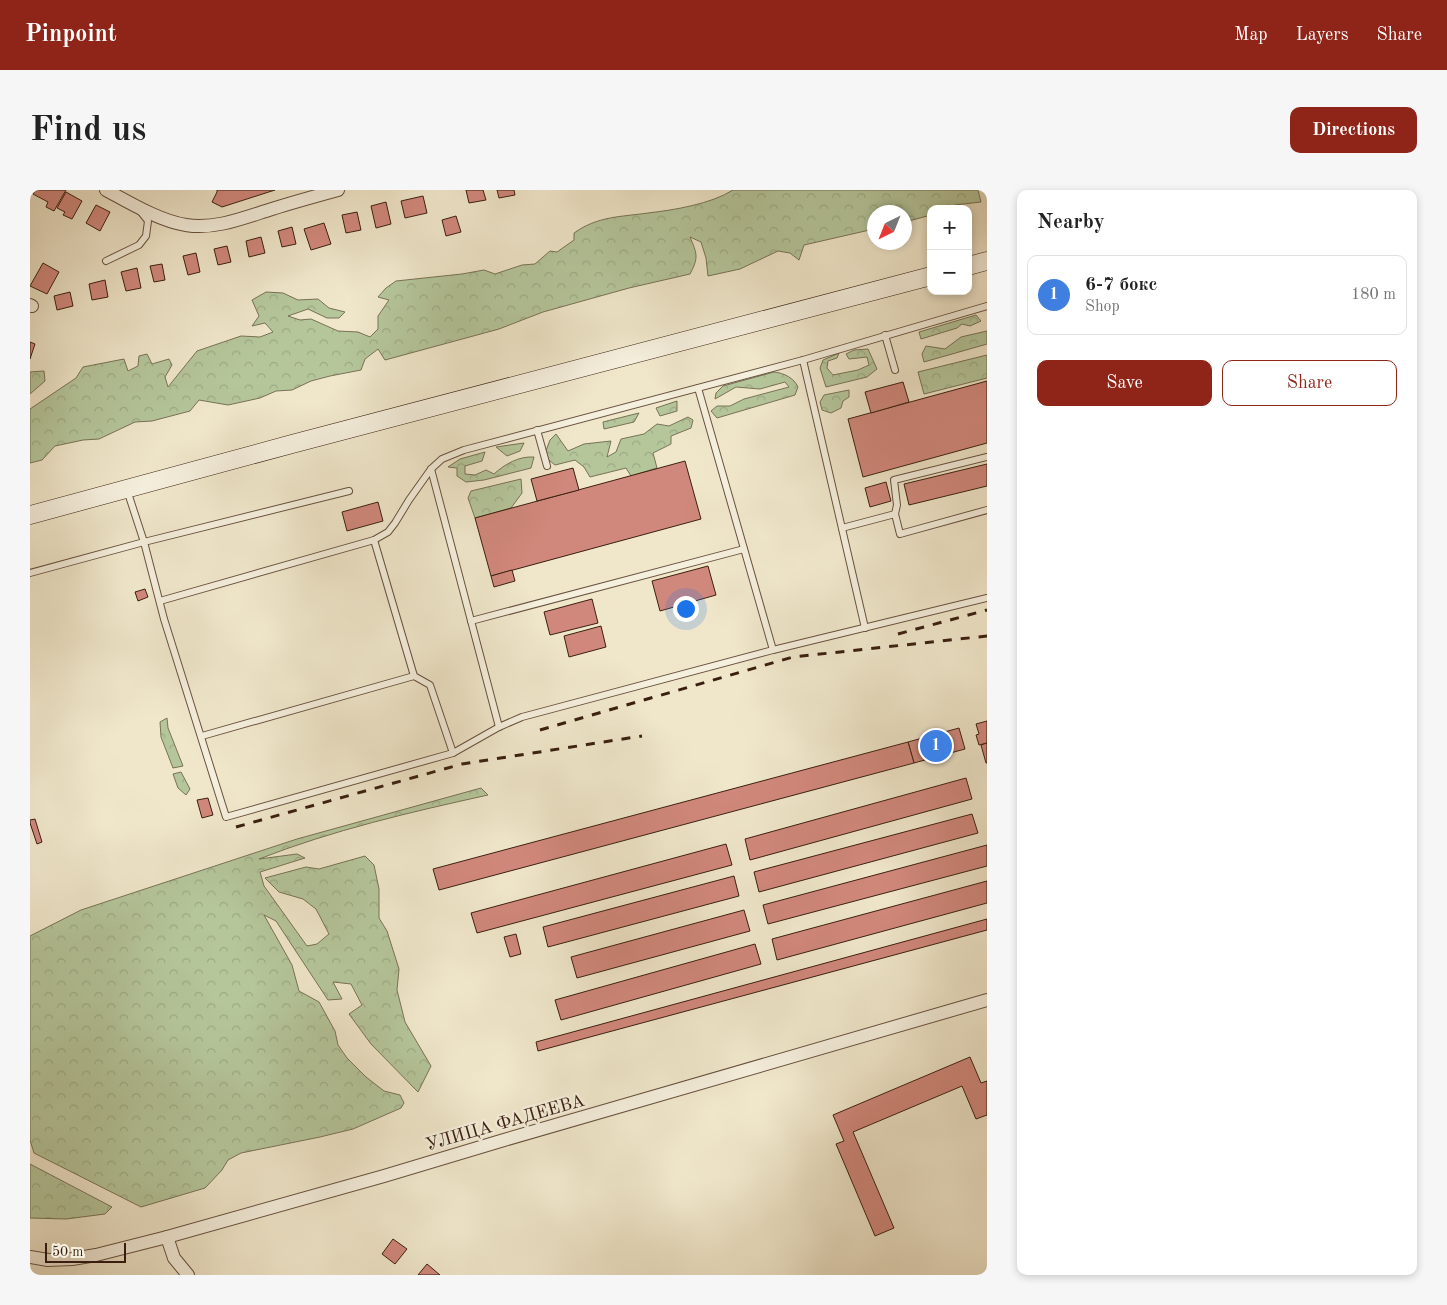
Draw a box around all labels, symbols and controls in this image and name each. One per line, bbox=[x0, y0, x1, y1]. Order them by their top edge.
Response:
text: Pinpoint bbox=[25, 23, 117, 47]
text: Map bbox=[1234, 26, 1268, 44]
text: Layers bbox=[1296, 26, 1348, 44]
text: Share bbox=[1376, 26, 1422, 44]
button: Directions bbox=[1290, 107, 1417, 153]
text: Find us bbox=[30, 113, 146, 148]
north arrow bbox=[867, 205, 912, 250]
map controls bbox=[927, 205, 972, 295]
button: + bbox=[927, 205, 972, 250]
text: Nearby bbox=[1037, 212, 1105, 233]
button: − bbox=[927, 250, 972, 295]
text: 6-7 бокс bbox=[1085, 276, 1158, 295]
text: 1 bbox=[1049, 287, 1059, 303]
text: 180 m bbox=[1351, 287, 1396, 303]
text: Shop bbox=[1085, 299, 1120, 315]
button: Save bbox=[1037, 360, 1212, 406]
button: Share bbox=[1222, 360, 1397, 406]
your location bbox=[673, 596, 699, 622]
pin: 1 bbox=[920, 727, 952, 765]
street label: УЛИЦА ФАДЕЕВА bbox=[424, 1092, 587, 1154]
scale bar bbox=[45, 1240, 126, 1263]
text: 50 m bbox=[52, 1245, 83, 1259]

